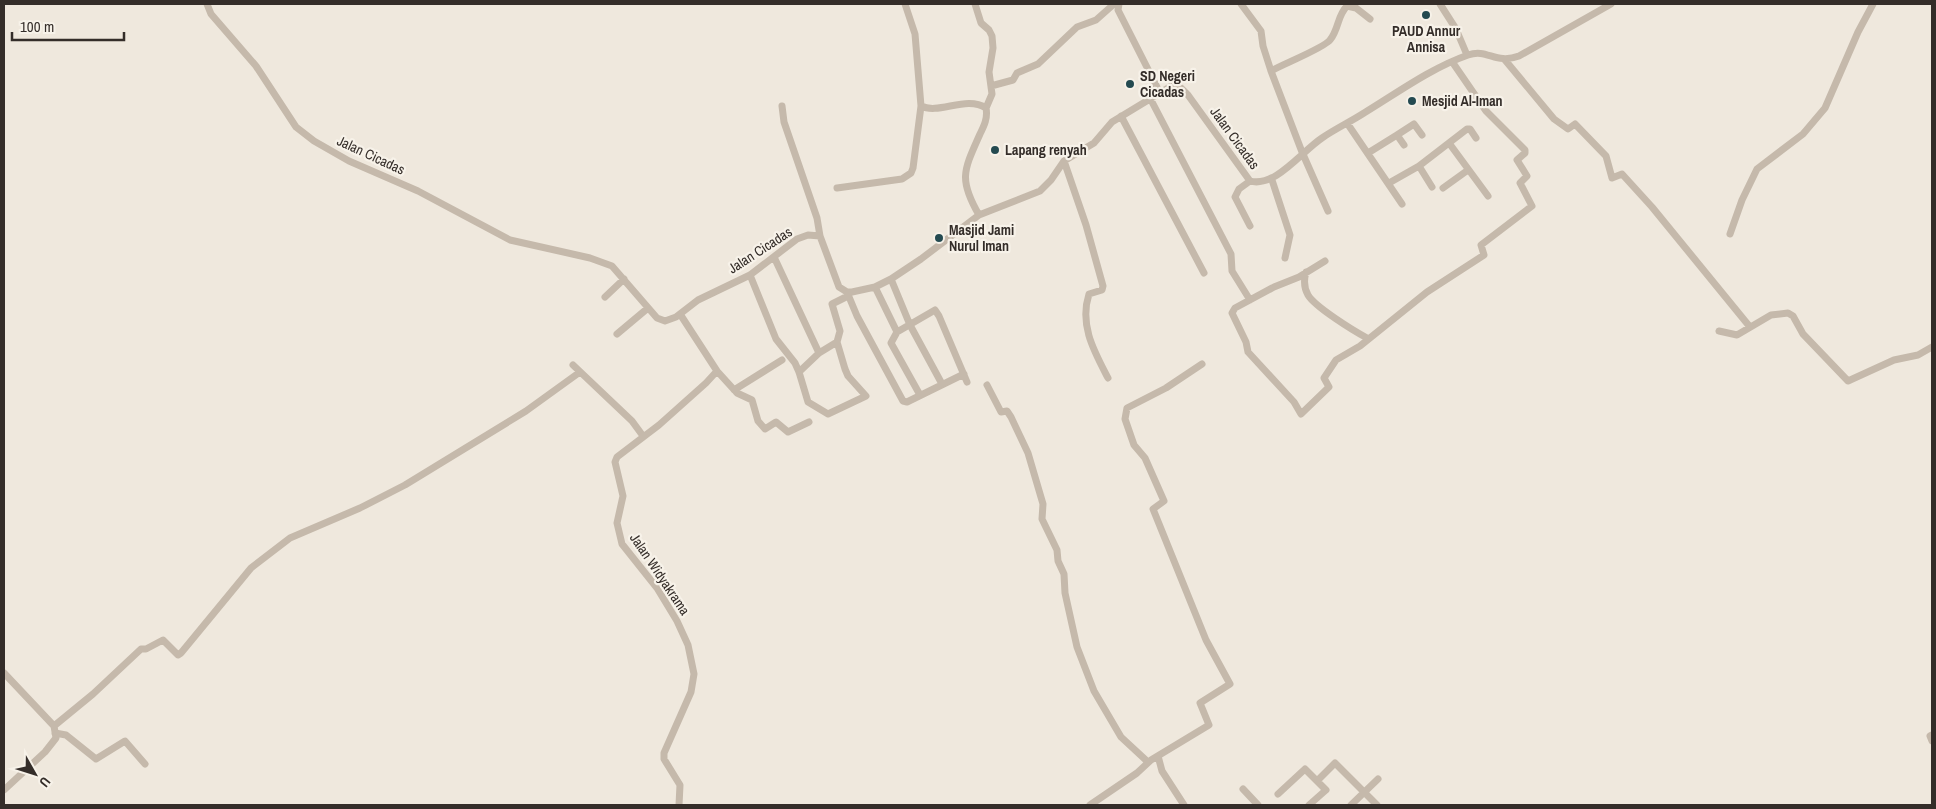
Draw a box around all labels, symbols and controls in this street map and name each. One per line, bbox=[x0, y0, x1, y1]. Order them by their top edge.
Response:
marker: PAUD Annur Annisa bbox=[1420, 9, 1432, 21]
scale bar bbox=[12, 10, 125, 42]
text: 100 m bbox=[20, 16, 54, 37]
place label: PAUD Annur Annisa bbox=[1392, 22, 1461, 56]
place label: SD Negeri Cicadas bbox=[1140, 67, 1195, 101]
marker: SD Negeri Cicadas bbox=[1124, 78, 1136, 90]
place label: Mesjid Al-Iman bbox=[1422, 92, 1503, 110]
marker: Mesjid Al-Iman bbox=[1406, 95, 1418, 107]
street label: Jalan Cicadas bbox=[1206, 103, 1264, 173]
street label: Jalan Cicadas bbox=[334, 131, 408, 179]
place label: Lapang renyah bbox=[1005, 141, 1087, 159]
marker: Lapang renyah bbox=[989, 144, 1001, 156]
place label: Masjid Jami Nurul Iman bbox=[949, 221, 1014, 255]
street label: Jalan Cicadas bbox=[725, 223, 796, 277]
marker: Masjid Jami Nurul Iman bbox=[933, 232, 945, 244]
street label: Jalan Widyakrama bbox=[626, 530, 694, 619]
north arrow bbox=[10, 749, 60, 799]
text: U bbox=[35, 773, 55, 791]

